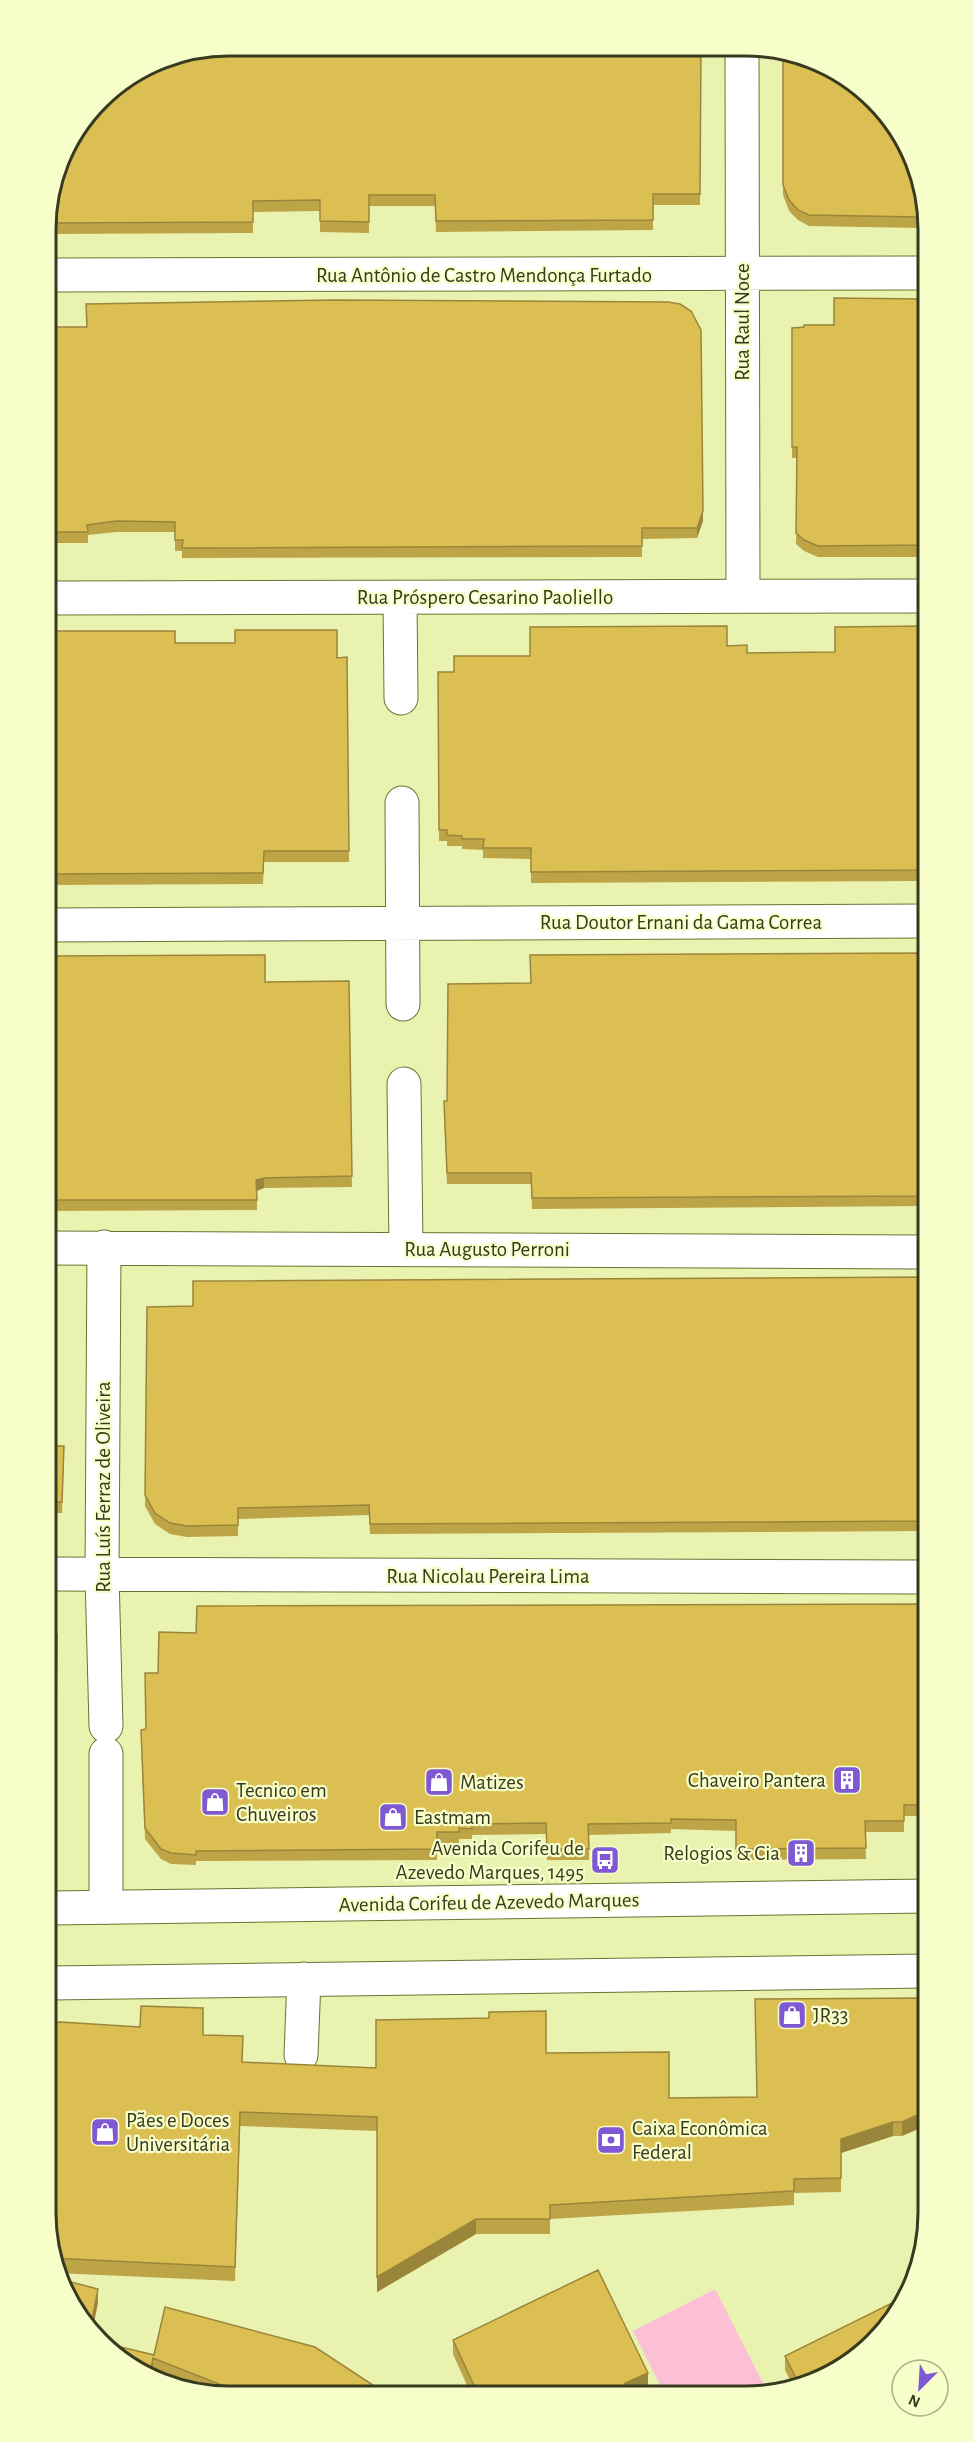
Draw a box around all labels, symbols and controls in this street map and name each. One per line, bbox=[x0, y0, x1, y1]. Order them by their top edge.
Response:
street label: Rua Raul Noce bbox=[732, 263, 753, 381]
street label: Rua Antônio de Castro Mendonça Furtado bbox=[316, 265, 652, 286]
street label: Rua Próspero Cesarino Paoliello bbox=[357, 587, 613, 608]
street label: Rua Doutor Ernani da Gama Correa bbox=[540, 912, 822, 933]
street label: Rua Augusto Perroni bbox=[404, 1239, 570, 1260]
street label: Rua Luís Ferraz de Oliveira bbox=[93, 1381, 114, 1593]
street label: Rua Nicolau Pereira Lima bbox=[386, 1566, 590, 1587]
building icon: Chaveiro Pantera bbox=[831, 1764, 863, 1796]
shop icon: Matizes bbox=[423, 1766, 455, 1798]
place label: Chaveiro Pantera bbox=[688, 1770, 826, 1791]
place label: Matizes bbox=[460, 1772, 524, 1793]
place label: Tecnico em Chuveiros bbox=[236, 1780, 327, 1825]
shop icon: Tecnico em Chuveiros bbox=[199, 1786, 231, 1818]
shop icon: Eastmam bbox=[377, 1801, 409, 1833]
place label: Eastmam bbox=[414, 1807, 491, 1828]
building icon: Relogios & Cia bbox=[785, 1837, 817, 1869]
place label: Avenida Corifeu de Azevedo Marques, 1495 bbox=[396, 1838, 584, 1883]
place label: Relogios & Cia bbox=[663, 1843, 780, 1864]
bus stop icon: Avenida Corifeu de Azevedo Marques, 1495 bbox=[589, 1844, 621, 1876]
street label: Avenida Corifeu de Azevedo Marques bbox=[338, 1889, 640, 1916]
shop icon: JR33 bbox=[776, 1999, 808, 2031]
place label: JR33 bbox=[813, 2005, 848, 2026]
place label: Pães e Doces Universitária bbox=[126, 2110, 231, 2155]
shop icon: Pães e Doces Universitária bbox=[89, 2116, 121, 2148]
place label: Caixa Econômica Federal bbox=[632, 2118, 768, 2163]
bank icon: Caixa Econômica Federal bbox=[595, 2124, 627, 2156]
north arrow bbox=[890, 2358, 950, 2418]
text: N bbox=[906, 2391, 923, 2410]

